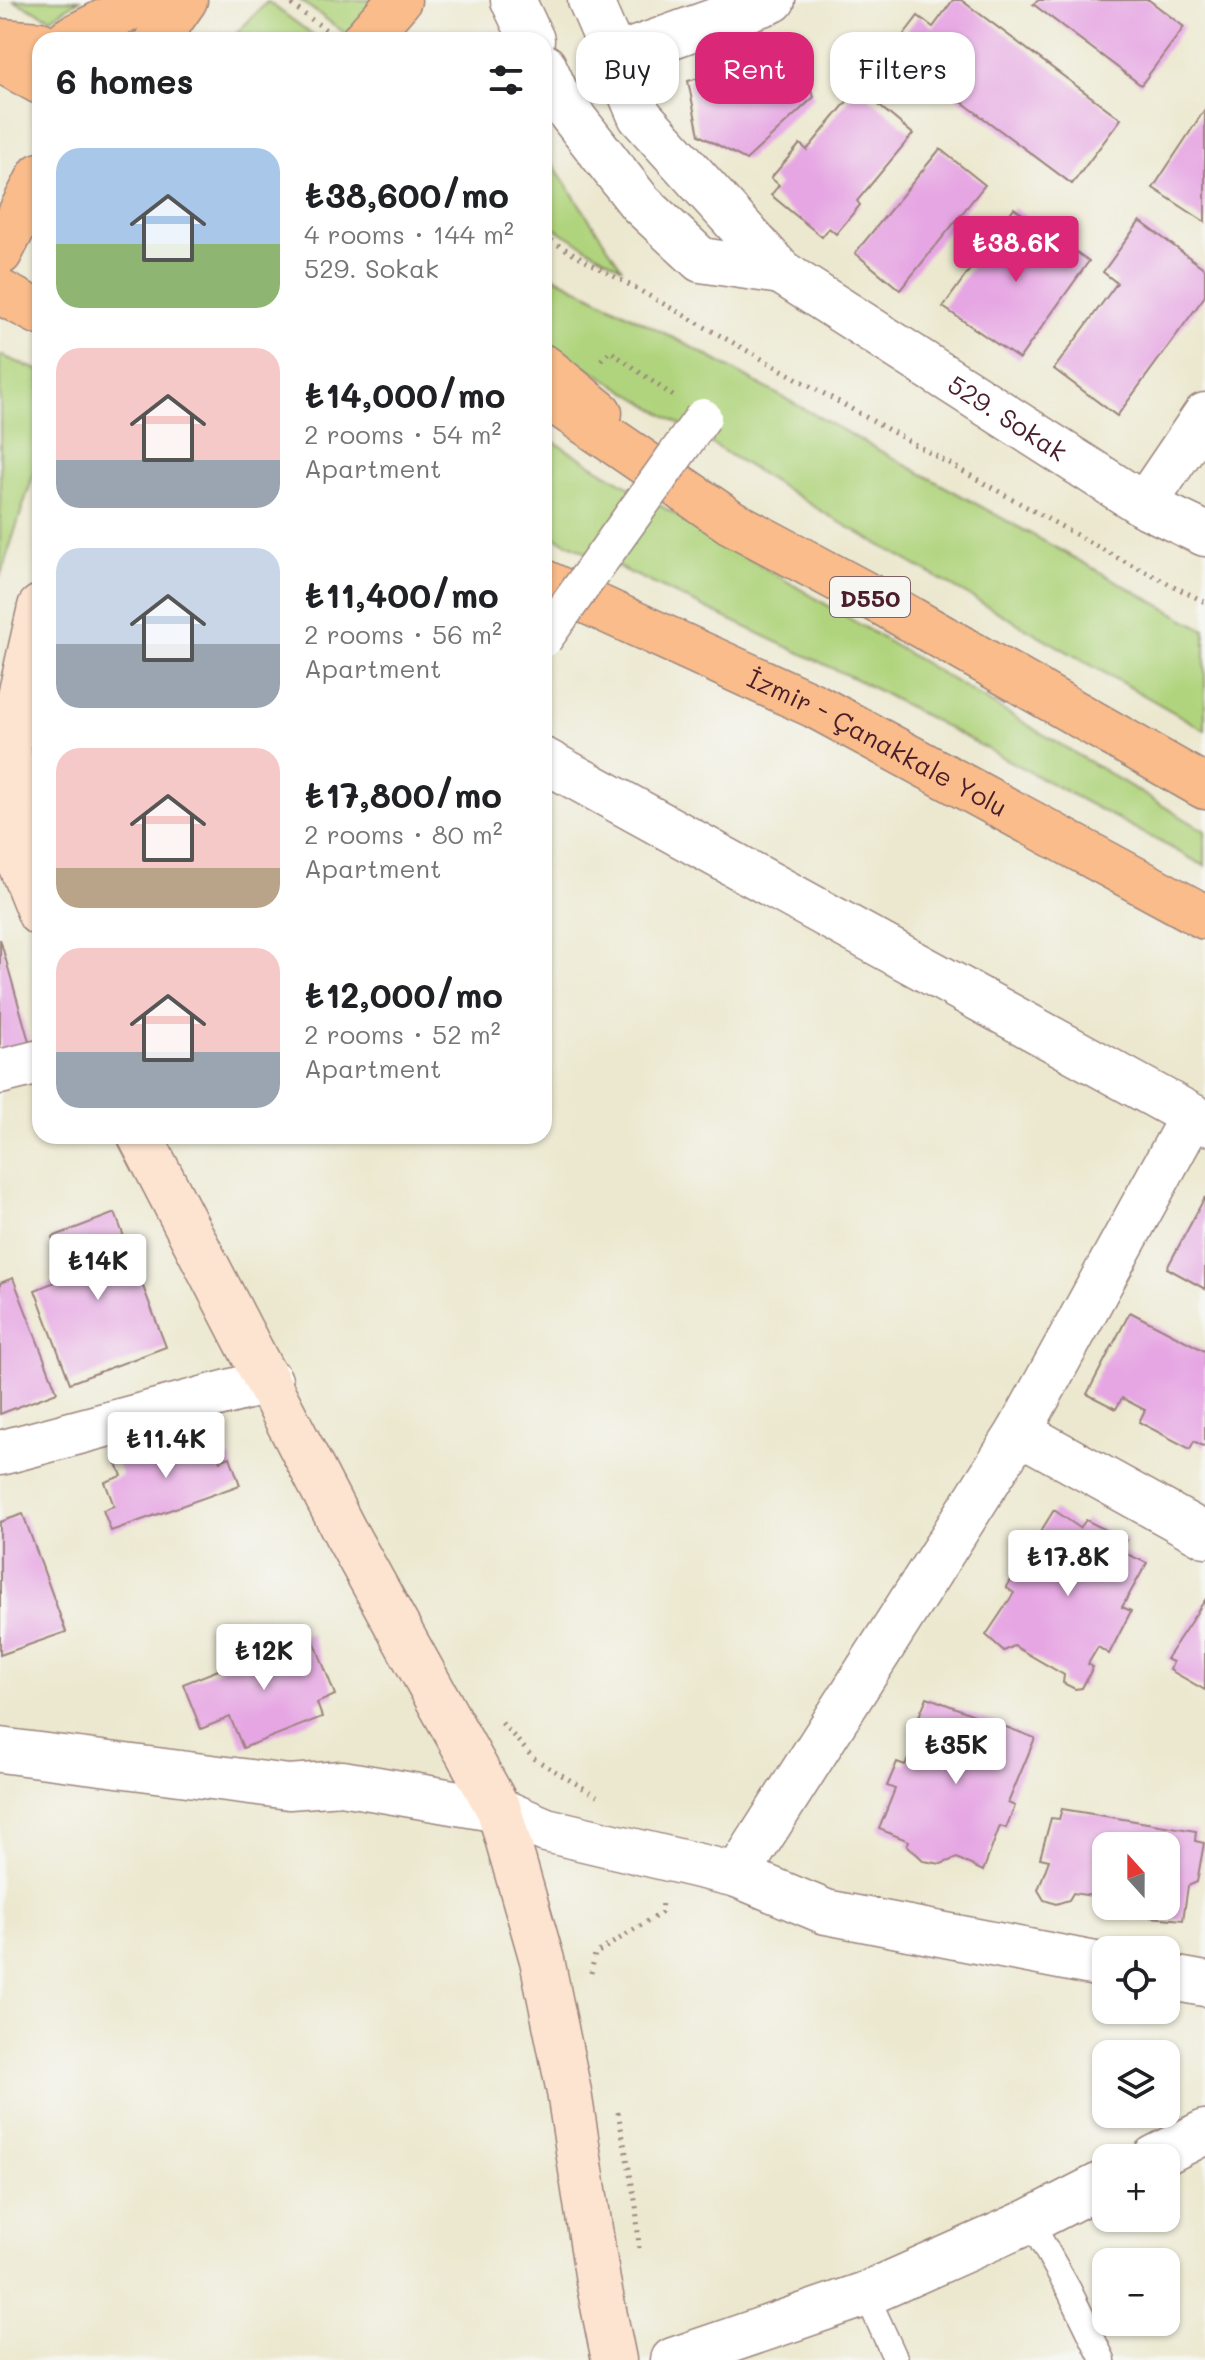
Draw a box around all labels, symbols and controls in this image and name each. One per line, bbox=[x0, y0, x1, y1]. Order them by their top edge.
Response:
chip: Buy bbox=[576, 32, 679, 104]
chip: Rent bbox=[695, 32, 814, 104]
chip: Filters bbox=[830, 32, 975, 104]
text: 6 homes bbox=[56, 58, 194, 103]
icon: filters bbox=[484, 58, 528, 102]
text: ₺38,600/mo bbox=[304, 172, 509, 217]
icon: home bbox=[120, 180, 216, 276]
pin: ₺38.6K bbox=[951, 216, 1081, 284]
text: 4 rooms · 144 m² bbox=[304, 217, 514, 251]
text: ₺38.6K bbox=[972, 225, 1060, 259]
text: 529. Sokak bbox=[304, 251, 439, 285]
street label: 529. Sokak bbox=[942, 367, 1074, 468]
text: ₺14,000/mo bbox=[304, 372, 505, 417]
icon: home bbox=[120, 380, 216, 476]
text: 2 rooms · 54 m² bbox=[304, 417, 501, 451]
text: Apartment bbox=[304, 451, 441, 485]
text: ₺11,400/mo bbox=[304, 572, 499, 617]
road number: D550 bbox=[830, 577, 910, 617]
icon: home bbox=[120, 580, 216, 676]
text: 2 rooms · 56 m² bbox=[304, 617, 502, 651]
text: Apartment bbox=[304, 651, 441, 685]
street label: İzmir - Çanakkale Yolu bbox=[742, 660, 1013, 824]
text: ₺17,800/mo bbox=[304, 772, 502, 817]
icon: home bbox=[120, 780, 216, 876]
text: 2 rooms · 80 m² bbox=[304, 817, 503, 851]
text: Apartment bbox=[304, 851, 441, 885]
text: ₺12,000/mo bbox=[304, 972, 503, 1017]
icon: home bbox=[120, 980, 216, 1076]
text: 2 rooms · 52 m² bbox=[304, 1017, 501, 1051]
text: Apartment bbox=[304, 1051, 441, 1085]
pin: ₺14K bbox=[51, 1234, 145, 1302]
text: ₺14K bbox=[67, 1243, 129, 1277]
pin: ₺11.4K bbox=[101, 1412, 231, 1480]
text: ₺11.4K bbox=[126, 1421, 206, 1455]
pin: ₺17.8K bbox=[1003, 1530, 1133, 1598]
text: ₺17.8K bbox=[1026, 1539, 1110, 1573]
pin: ₺12K bbox=[217, 1624, 311, 1692]
text: ₺12K bbox=[234, 1633, 294, 1667]
pin: ₺35K bbox=[909, 1718, 1003, 1786]
text: ₺35K bbox=[924, 1727, 988, 1761]
north arrow bbox=[1092, 1832, 1180, 1920]
map controls bbox=[1092, 1832, 1180, 2336]
button: locate bbox=[1092, 1936, 1180, 2024]
button: layers bbox=[1092, 2040, 1180, 2128]
button: + bbox=[1092, 2144, 1180, 2232]
button: − bbox=[1092, 2248, 1180, 2336]

